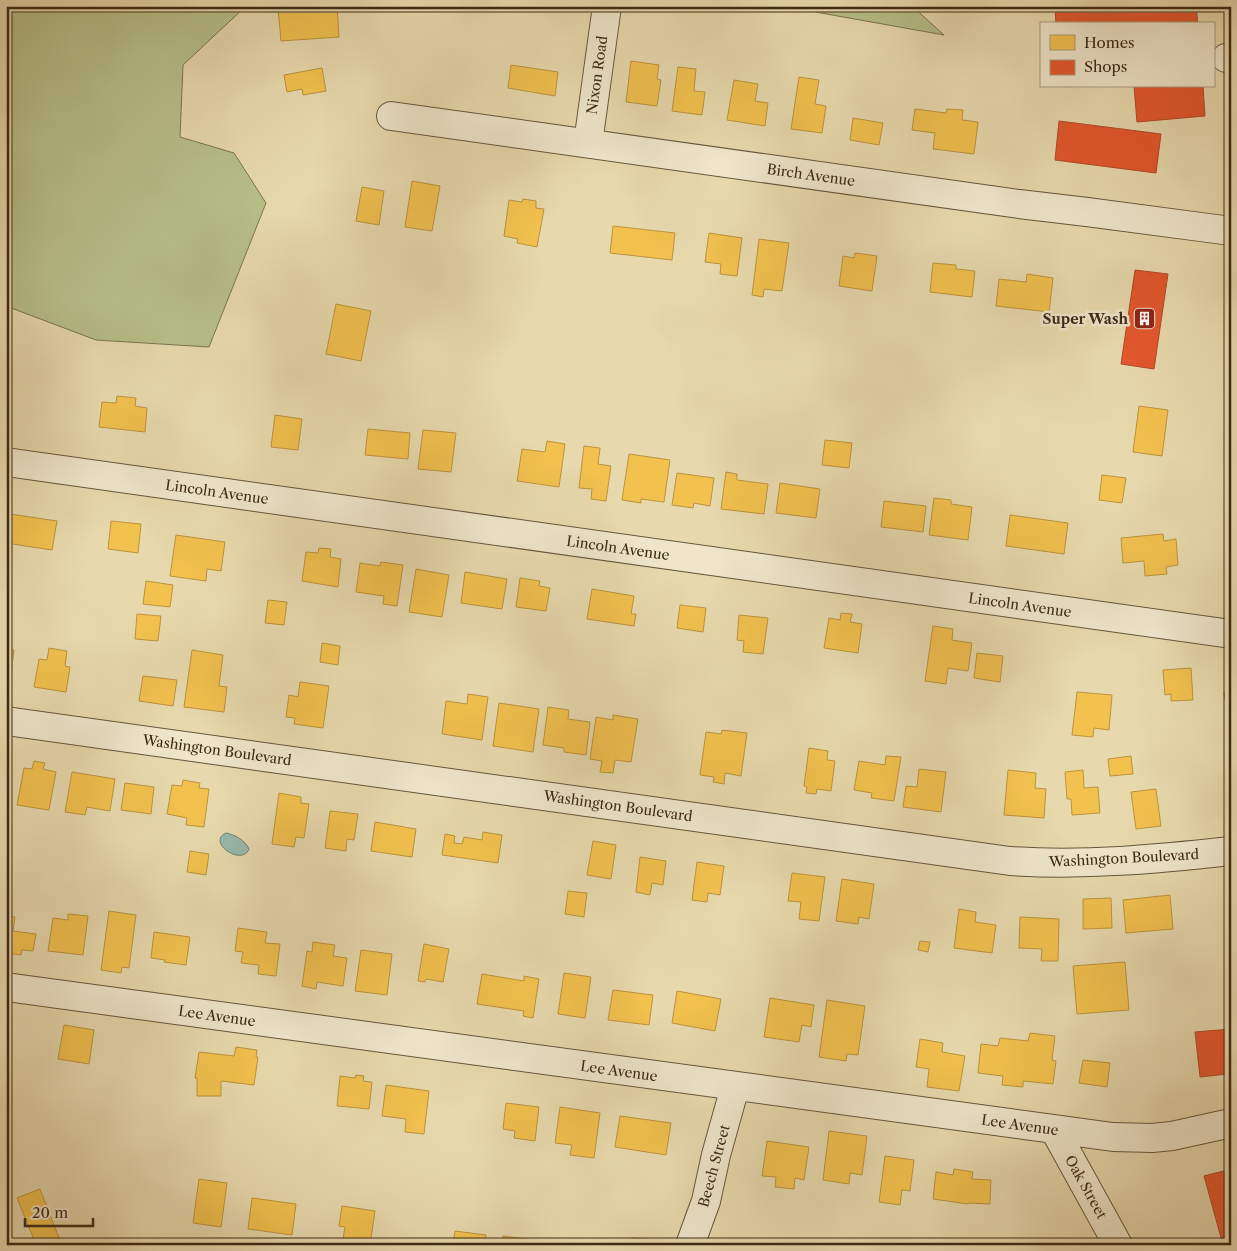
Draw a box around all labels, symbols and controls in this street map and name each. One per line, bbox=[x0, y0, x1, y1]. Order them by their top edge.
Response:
legend bbox=[1040, 22, 1214, 88]
text: Homes bbox=[1084, 33, 1135, 52]
street label: Nixon Road bbox=[583, 34, 611, 115]
text: Shops bbox=[1084, 57, 1127, 76]
street label: Birch Avenue bbox=[766, 160, 856, 190]
building icon: Super Wash bbox=[1132, 307, 1156, 331]
place label: Super Wash bbox=[1043, 310, 1128, 328]
street label: Lincoln Avenue bbox=[164, 476, 270, 508]
street label: Lincoln Avenue bbox=[565, 532, 671, 564]
street label: Lincoln Avenue bbox=[967, 589, 1073, 621]
street label: Washington Boulevard bbox=[140, 730, 293, 769]
street label: Washington Boulevard bbox=[541, 786, 694, 825]
street label: Washington Boulevard bbox=[1047, 845, 1200, 871]
street label: Lee Avenue bbox=[177, 1002, 257, 1030]
street label: Lee Avenue bbox=[579, 1057, 659, 1085]
street label: Lee Avenue bbox=[980, 1111, 1060, 1139]
street label: Beech Street bbox=[694, 1123, 734, 1209]
street label: Oak Street bbox=[1061, 1152, 1111, 1222]
scale bar bbox=[25, 1196, 92, 1228]
text: 20 m bbox=[32, 1203, 68, 1222]

